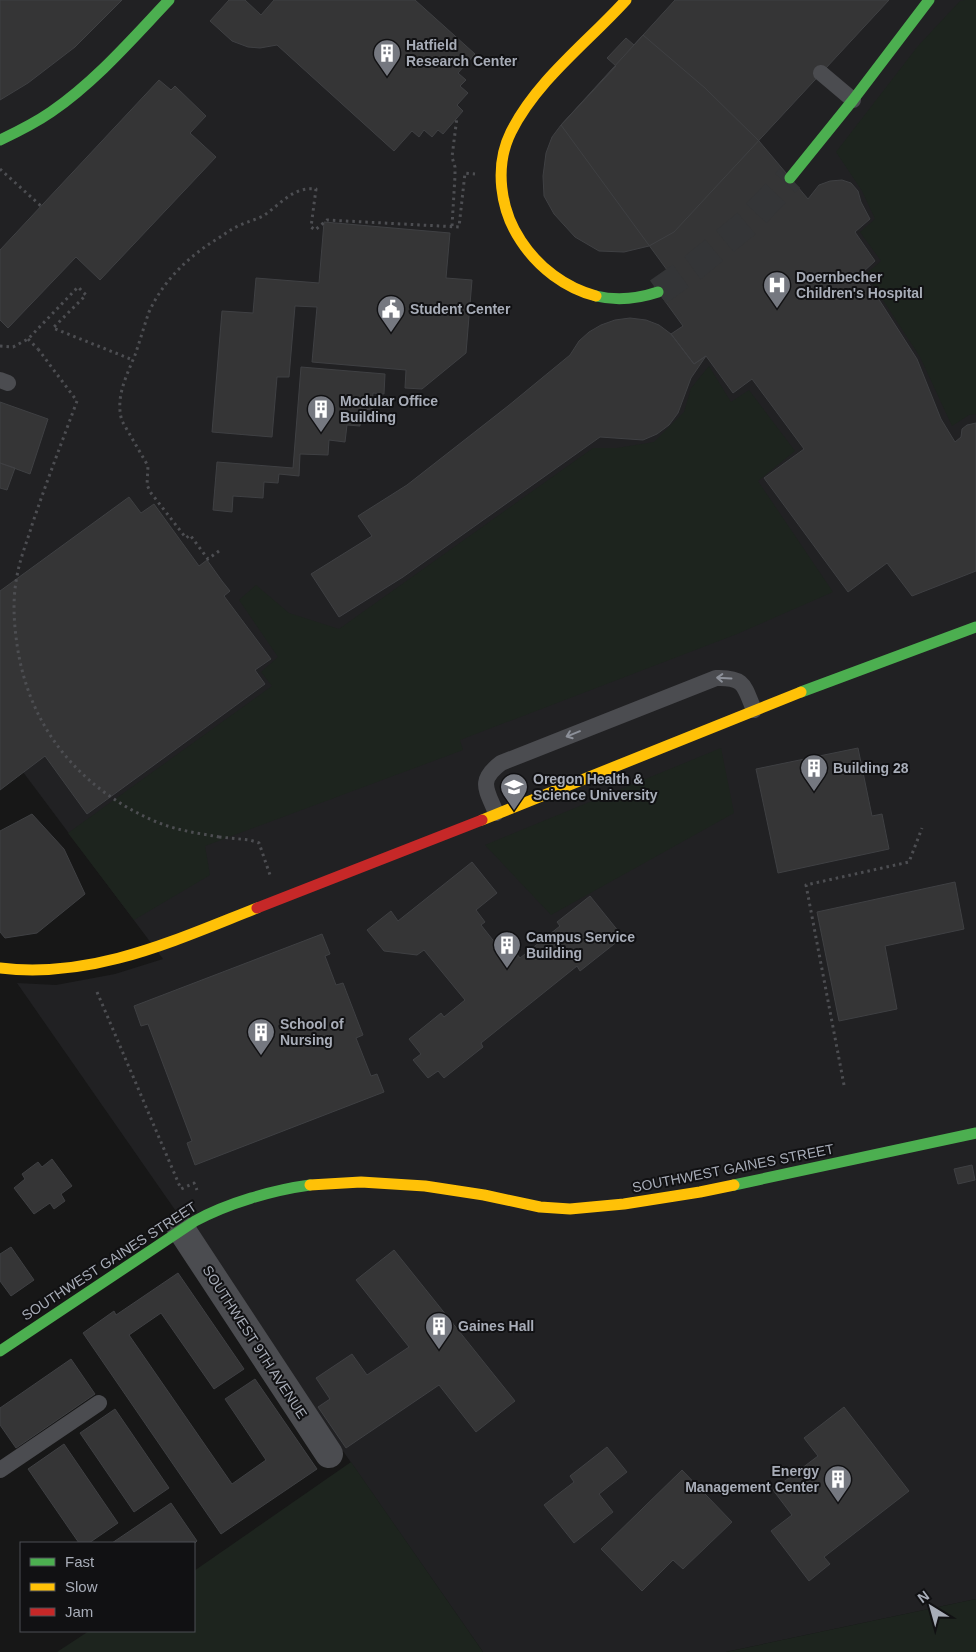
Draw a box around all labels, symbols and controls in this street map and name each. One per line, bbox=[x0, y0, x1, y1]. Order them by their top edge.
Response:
place label: Hatfield Research Center bbox=[406, 37, 518, 69]
building icon: Hatfield Research Center bbox=[372, 38, 402, 77]
place label: Doernbecher Children's Hospital bbox=[796, 269, 923, 301]
hospital icon: Doernbecher Children's Hospital bbox=[762, 270, 792, 309]
public building icon: Student Center bbox=[376, 294, 406, 333]
place label: Student Center bbox=[410, 301, 511, 317]
place label: Modular Office Building bbox=[340, 393, 438, 425]
building icon: Modular Office Building bbox=[306, 394, 336, 433]
one-way arrow bbox=[716, 674, 732, 683]
one-way arrow bbox=[565, 730, 581, 739]
building icon: Building 28 bbox=[799, 753, 829, 792]
place label: Building 28 bbox=[833, 760, 909, 776]
place label: Oregon Health & Science University bbox=[533, 771, 658, 803]
school or university icon: Oregon Health & Science University bbox=[499, 772, 529, 811]
place label: Campus Service Building bbox=[526, 929, 635, 961]
building icon: Campus Service Building bbox=[492, 930, 522, 969]
place label: School of Nursing bbox=[280, 1016, 344, 1048]
building icon: School of Nursing bbox=[246, 1017, 276, 1056]
street label: SOUTHWEST GAINES STREET bbox=[631, 1140, 836, 1195]
street label: SOUTHWEST GAINES STREET bbox=[19, 1198, 200, 1324]
street label: SOUTHWEST 9TH AVENUE bbox=[199, 1263, 311, 1421]
building icon: Gaines Hall bbox=[424, 1311, 454, 1350]
place label: Gaines Hall bbox=[458, 1318, 534, 1334]
place label: Energy Management Center bbox=[685, 1463, 820, 1495]
building icon: Energy Management Center bbox=[823, 1464, 853, 1503]
legend bbox=[20, 1542, 195, 1632]
text: Fast bbox=[65, 1553, 95, 1570]
text: Slow bbox=[65, 1578, 98, 1595]
north arrow bbox=[906, 1582, 956, 1632]
text: N bbox=[914, 1587, 932, 1606]
text: Jam bbox=[65, 1603, 93, 1620]

